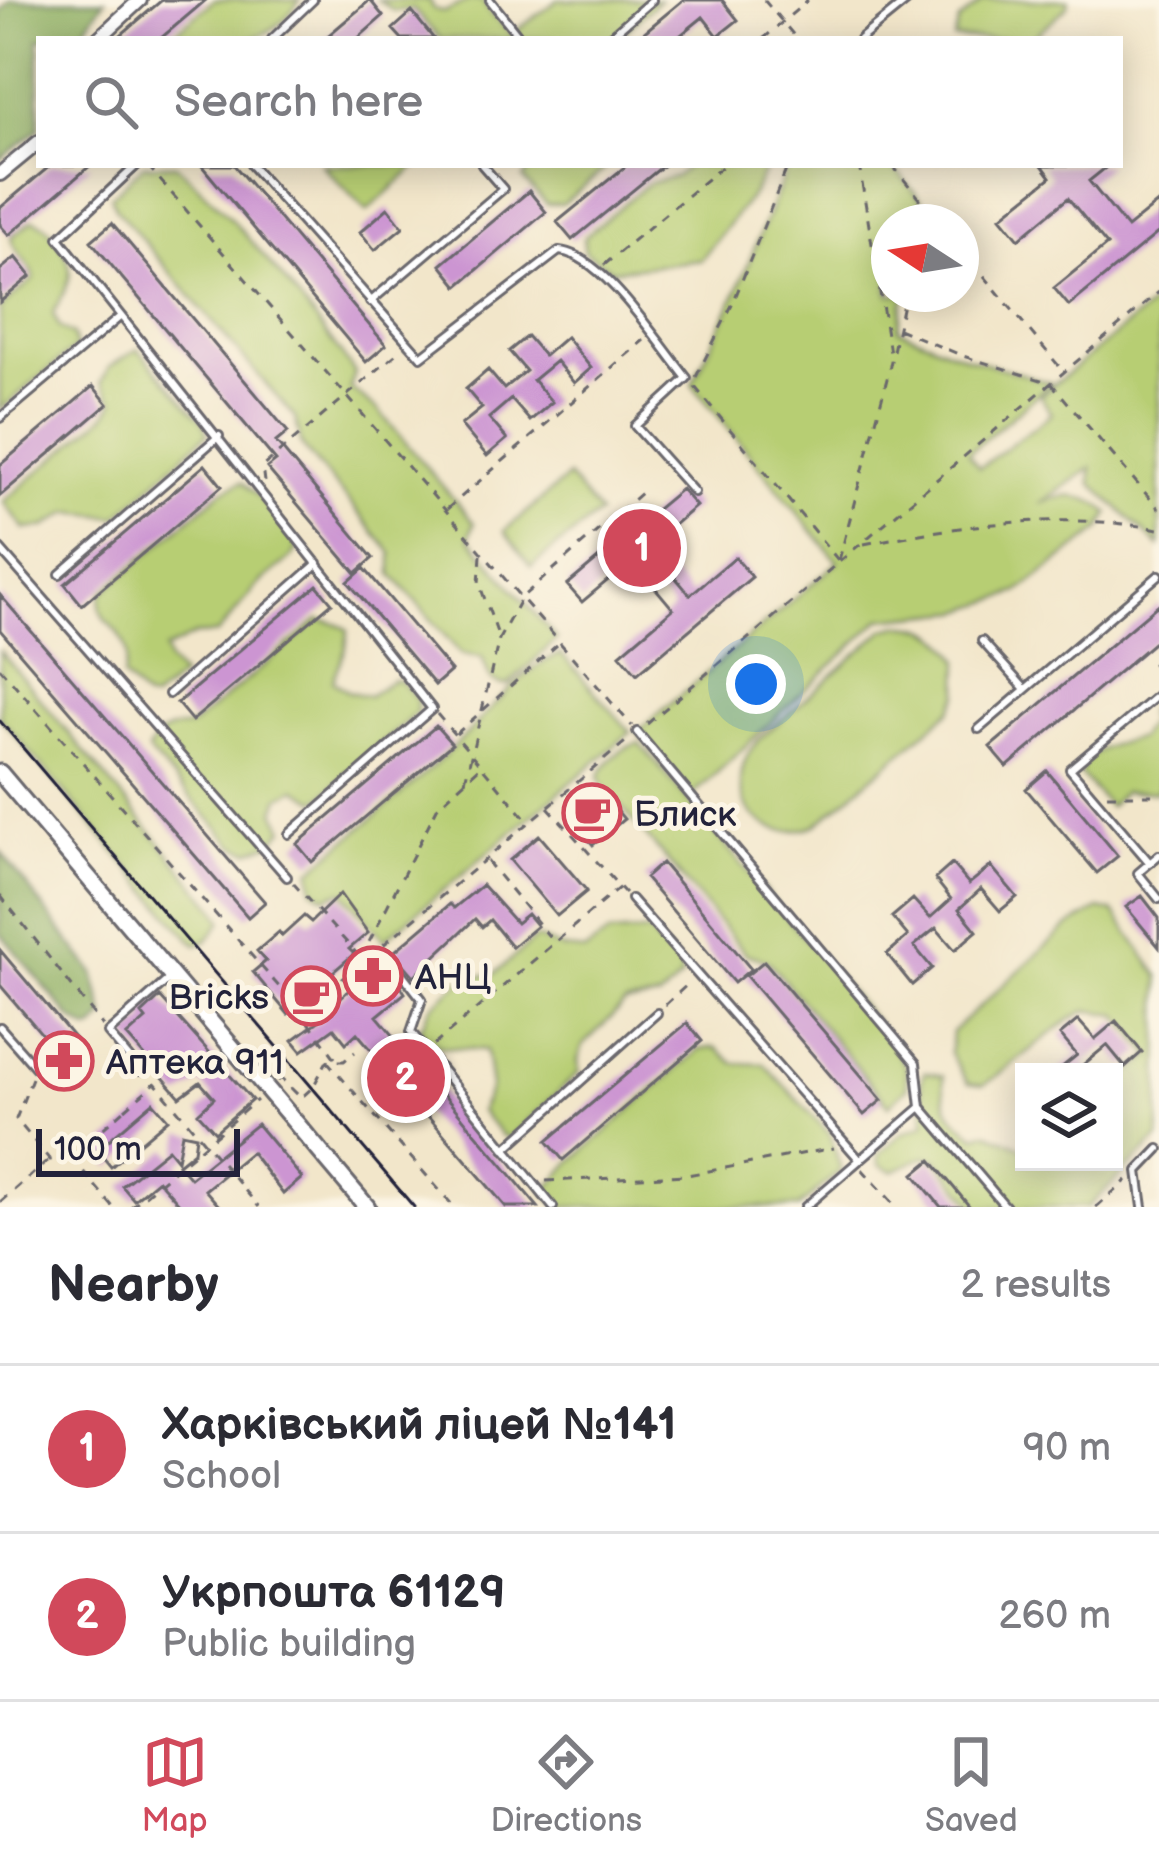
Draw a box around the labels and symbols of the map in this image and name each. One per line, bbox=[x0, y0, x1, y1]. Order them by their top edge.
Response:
north arrow bbox=[871, 204, 979, 312]
pin: 1 bbox=[603, 503, 681, 593]
your location bbox=[726, 654, 786, 714]
cafe icon: Блиск bbox=[561, 782, 623, 844]
place label: Блиск bbox=[634, 794, 736, 837]
pharmacy icon: АНЦ bbox=[342, 945, 404, 1007]
place label: АНЦ bbox=[414, 957, 492, 1000]
cafe icon: Bricks bbox=[280, 965, 342, 1027]
place label: Bricks bbox=[168, 977, 269, 1020]
pharmacy icon: Аптека 911 bbox=[33, 1030, 95, 1092]
pin: 2 bbox=[367, 1033, 445, 1123]
place label: Аптека 911 bbox=[105, 1042, 284, 1085]
scale bar bbox=[36, 1123, 240, 1176]

